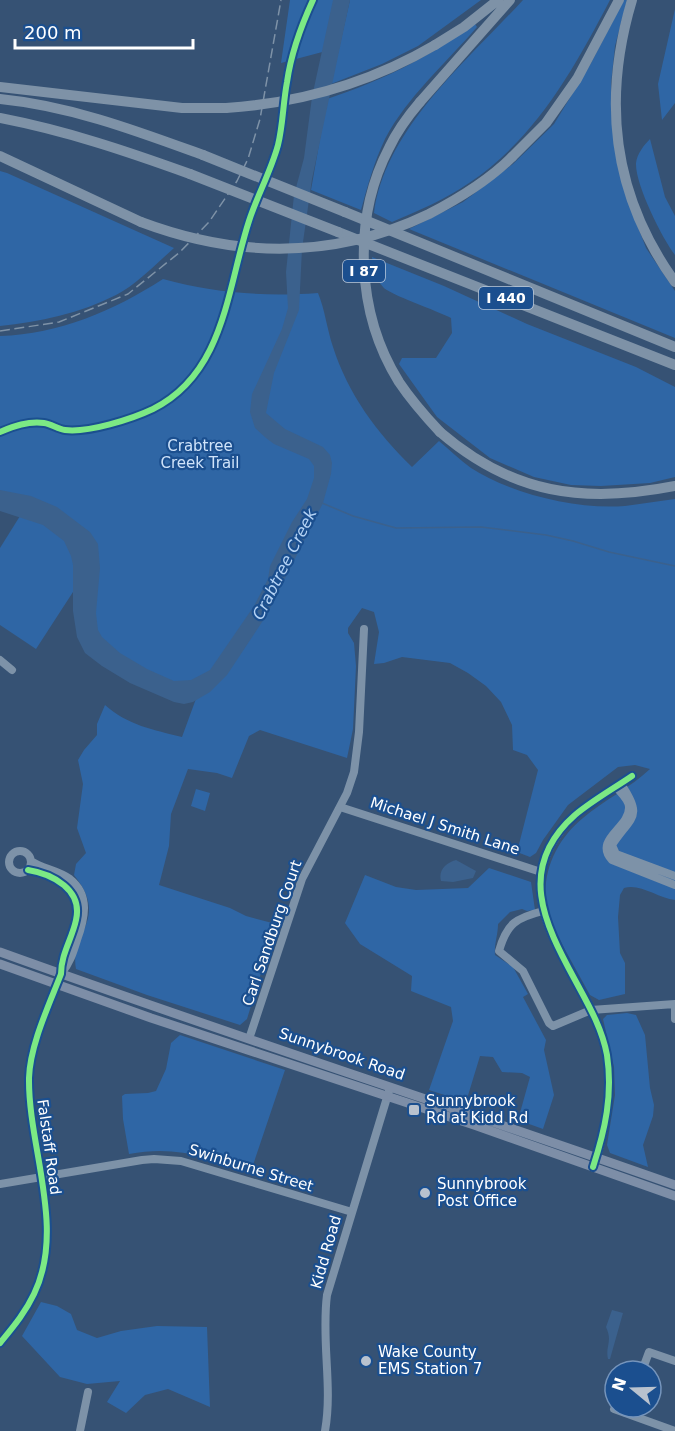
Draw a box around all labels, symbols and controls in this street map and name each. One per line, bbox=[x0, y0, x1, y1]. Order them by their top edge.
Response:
scale bar bbox=[15, 12, 194, 50]
text: 200 m bbox=[24, 22, 82, 43]
road number: I 87 bbox=[343, 260, 385, 282]
road number: I 440 bbox=[479, 287, 533, 309]
park label: Crabtree Creek Trail bbox=[161, 437, 239, 472]
water label: Crabtree Creek bbox=[248, 505, 321, 623]
street label: Michael J Smith Lane bbox=[368, 793, 522, 859]
street label: Carl Sandburg Court bbox=[239, 858, 305, 1008]
street label: Sunnybrook Road bbox=[277, 1024, 407, 1084]
place label: Sunnybrook Rd at Kidd Rd bbox=[426, 1092, 528, 1127]
street label: Falstaff Road bbox=[33, 1098, 65, 1196]
marker: Sunnybrook Rd at Kidd Rd bbox=[407, 1103, 421, 1117]
street label: Swinburne Street bbox=[186, 1140, 316, 1196]
place label: Sunnybrook Post Office bbox=[437, 1175, 527, 1210]
marker: Sunnybrook Post Office bbox=[418, 1186, 432, 1200]
street label: Kidd Road bbox=[307, 1213, 345, 1291]
place label: Wake County EMS Station 7 bbox=[378, 1343, 482, 1378]
marker: Wake County EMS Station 7 bbox=[359, 1354, 373, 1368]
north arrow bbox=[603, 1359, 663, 1419]
text: N bbox=[608, 1375, 630, 1394]

